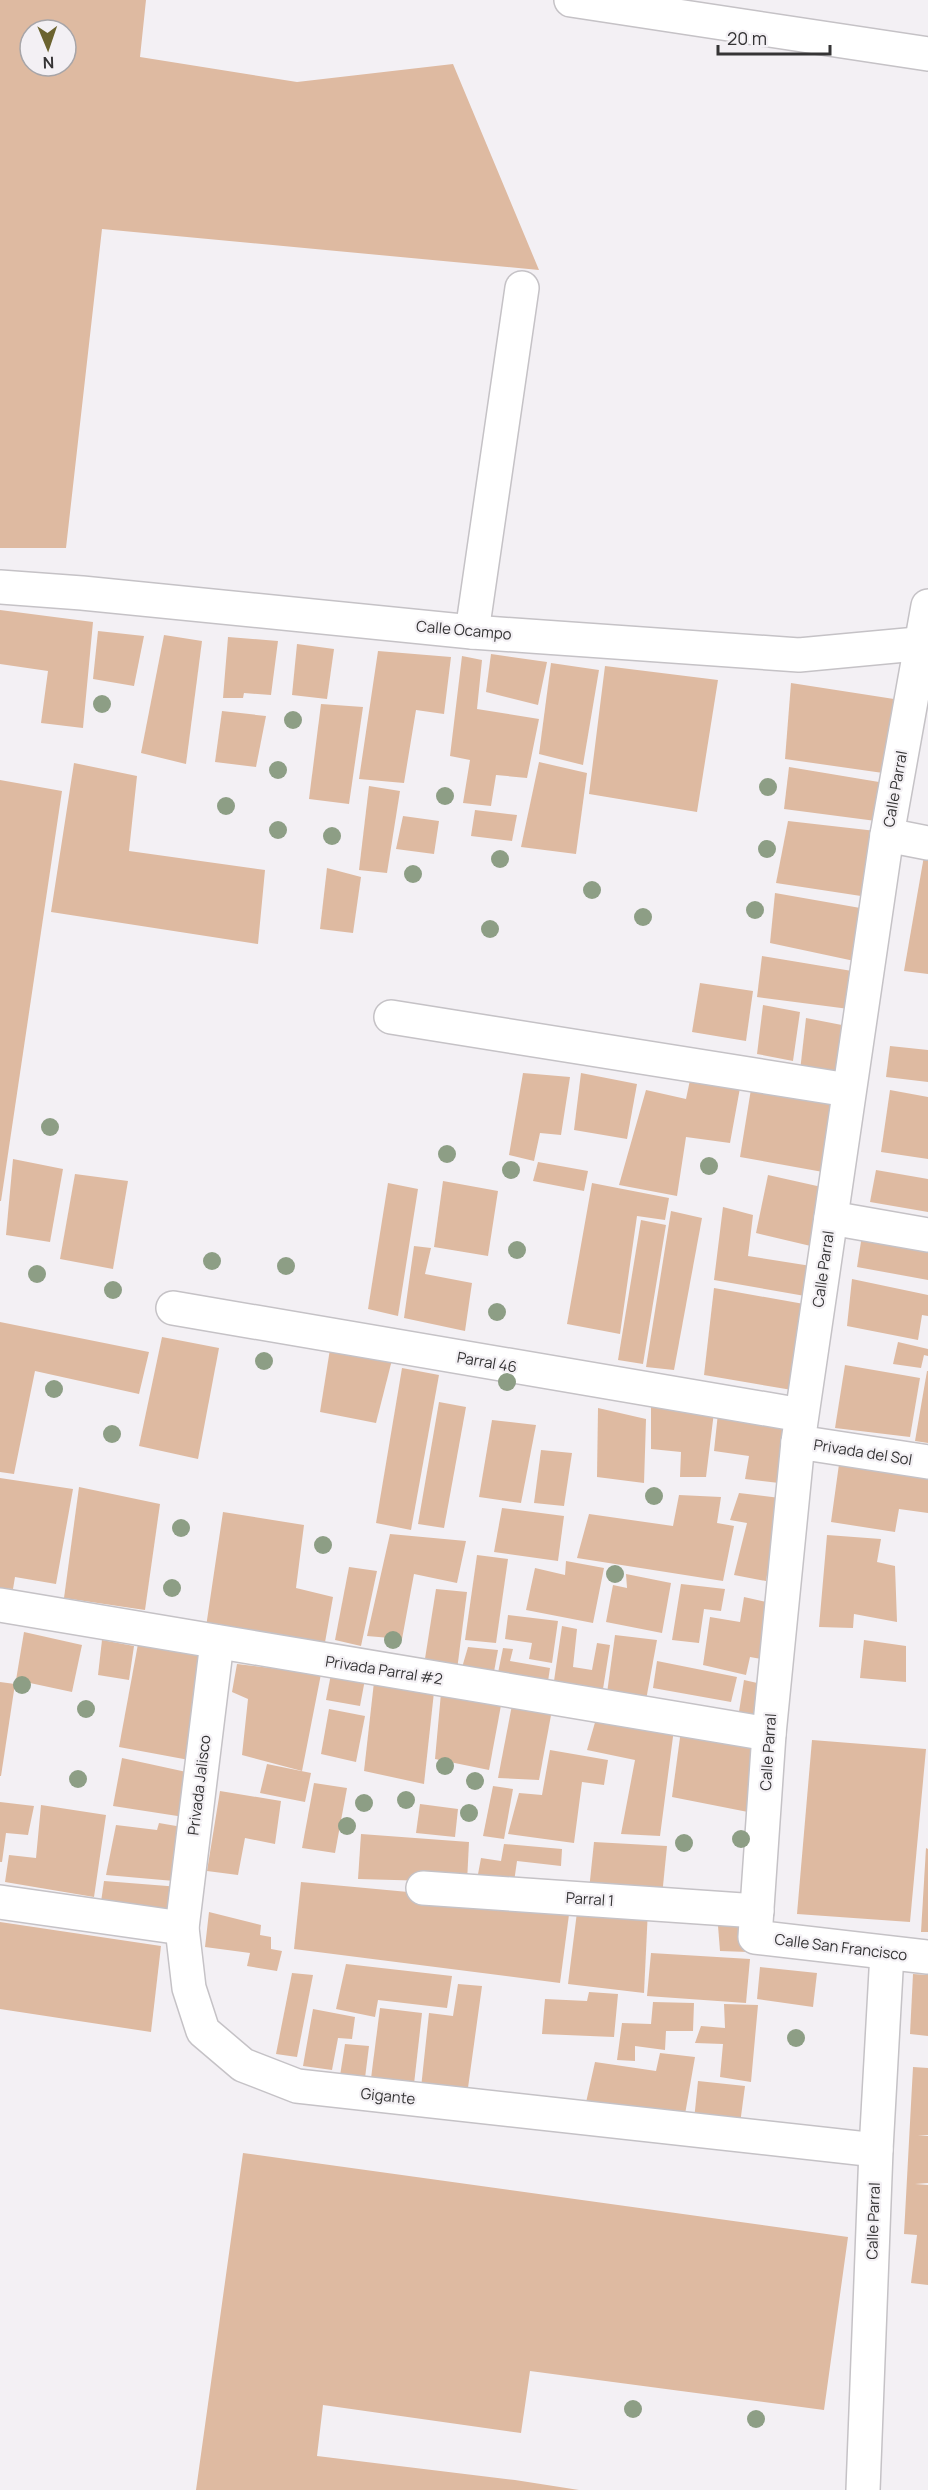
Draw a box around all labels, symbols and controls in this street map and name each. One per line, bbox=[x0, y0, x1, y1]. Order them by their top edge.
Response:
north arrow bbox=[18, 18, 78, 78]
scale bar bbox=[718, 18, 830, 56]
text: 20 m bbox=[727, 26, 767, 50]
text: N bbox=[42, 52, 55, 74]
street label: Calle Ocampo bbox=[415, 615, 513, 645]
street label: Calle Parral bbox=[878, 749, 912, 829]
street label: Calle Parral bbox=[807, 1229, 839, 1309]
street label: Parral 46 bbox=[455, 1346, 519, 1378]
street label: Privada del Sol bbox=[812, 1434, 914, 1470]
street label: Privada Parral #2 bbox=[324, 1650, 444, 1690]
street label: Calle Parral bbox=[755, 1713, 781, 1791]
street label: Privada Jalisco bbox=[182, 1734, 216, 1836]
street label: Parral 1 bbox=[565, 1887, 615, 1911]
street label: Calle San Francisco bbox=[773, 1928, 909, 1966]
street label: Gigante bbox=[360, 2083, 417, 2109]
street label: Calle Parral bbox=[861, 2182, 885, 2260]

